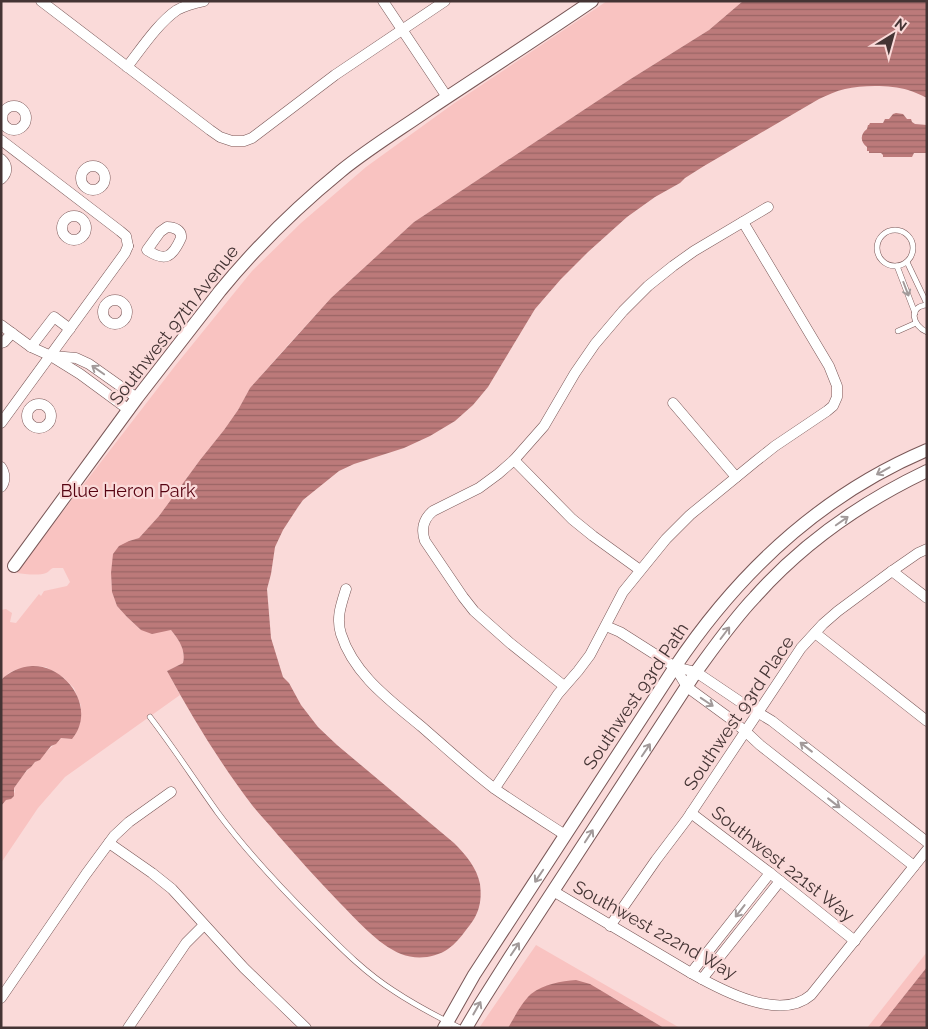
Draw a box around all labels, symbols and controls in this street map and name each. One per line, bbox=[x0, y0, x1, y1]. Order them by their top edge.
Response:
north arrow bbox=[868, 10, 918, 60]
text: N bbox=[892, 15, 910, 34]
street label: Southwest 97th Avenue bbox=[105, 240, 243, 409]
one-way arrow bbox=[902, 281, 911, 297]
one-way arrow bbox=[91, 365, 105, 375]
one-way arrow bbox=[876, 467, 891, 476]
park label: Blue Heron Park bbox=[60, 480, 196, 501]
one-way arrow bbox=[834, 516, 848, 526]
street label: Southwest 93rd Path bbox=[579, 618, 692, 773]
one-way arrow bbox=[719, 627, 730, 640]
street label: Southwest 93rd Place bbox=[679, 631, 798, 794]
one-way arrow bbox=[700, 697, 714, 708]
one-way arrow bbox=[800, 742, 813, 753]
one-way arrow bbox=[640, 743, 651, 757]
one-way arrow bbox=[827, 798, 840, 809]
street label: Southwest 221st Way bbox=[708, 801, 859, 926]
one-way arrow bbox=[584, 829, 594, 843]
one-way arrow bbox=[533, 868, 543, 882]
street label: Southwest 222nd Way bbox=[570, 876, 741, 983]
one-way arrow bbox=[734, 904, 745, 917]
one-way arrow bbox=[510, 942, 520, 956]
one-way arrow bbox=[473, 1002, 483, 1016]

